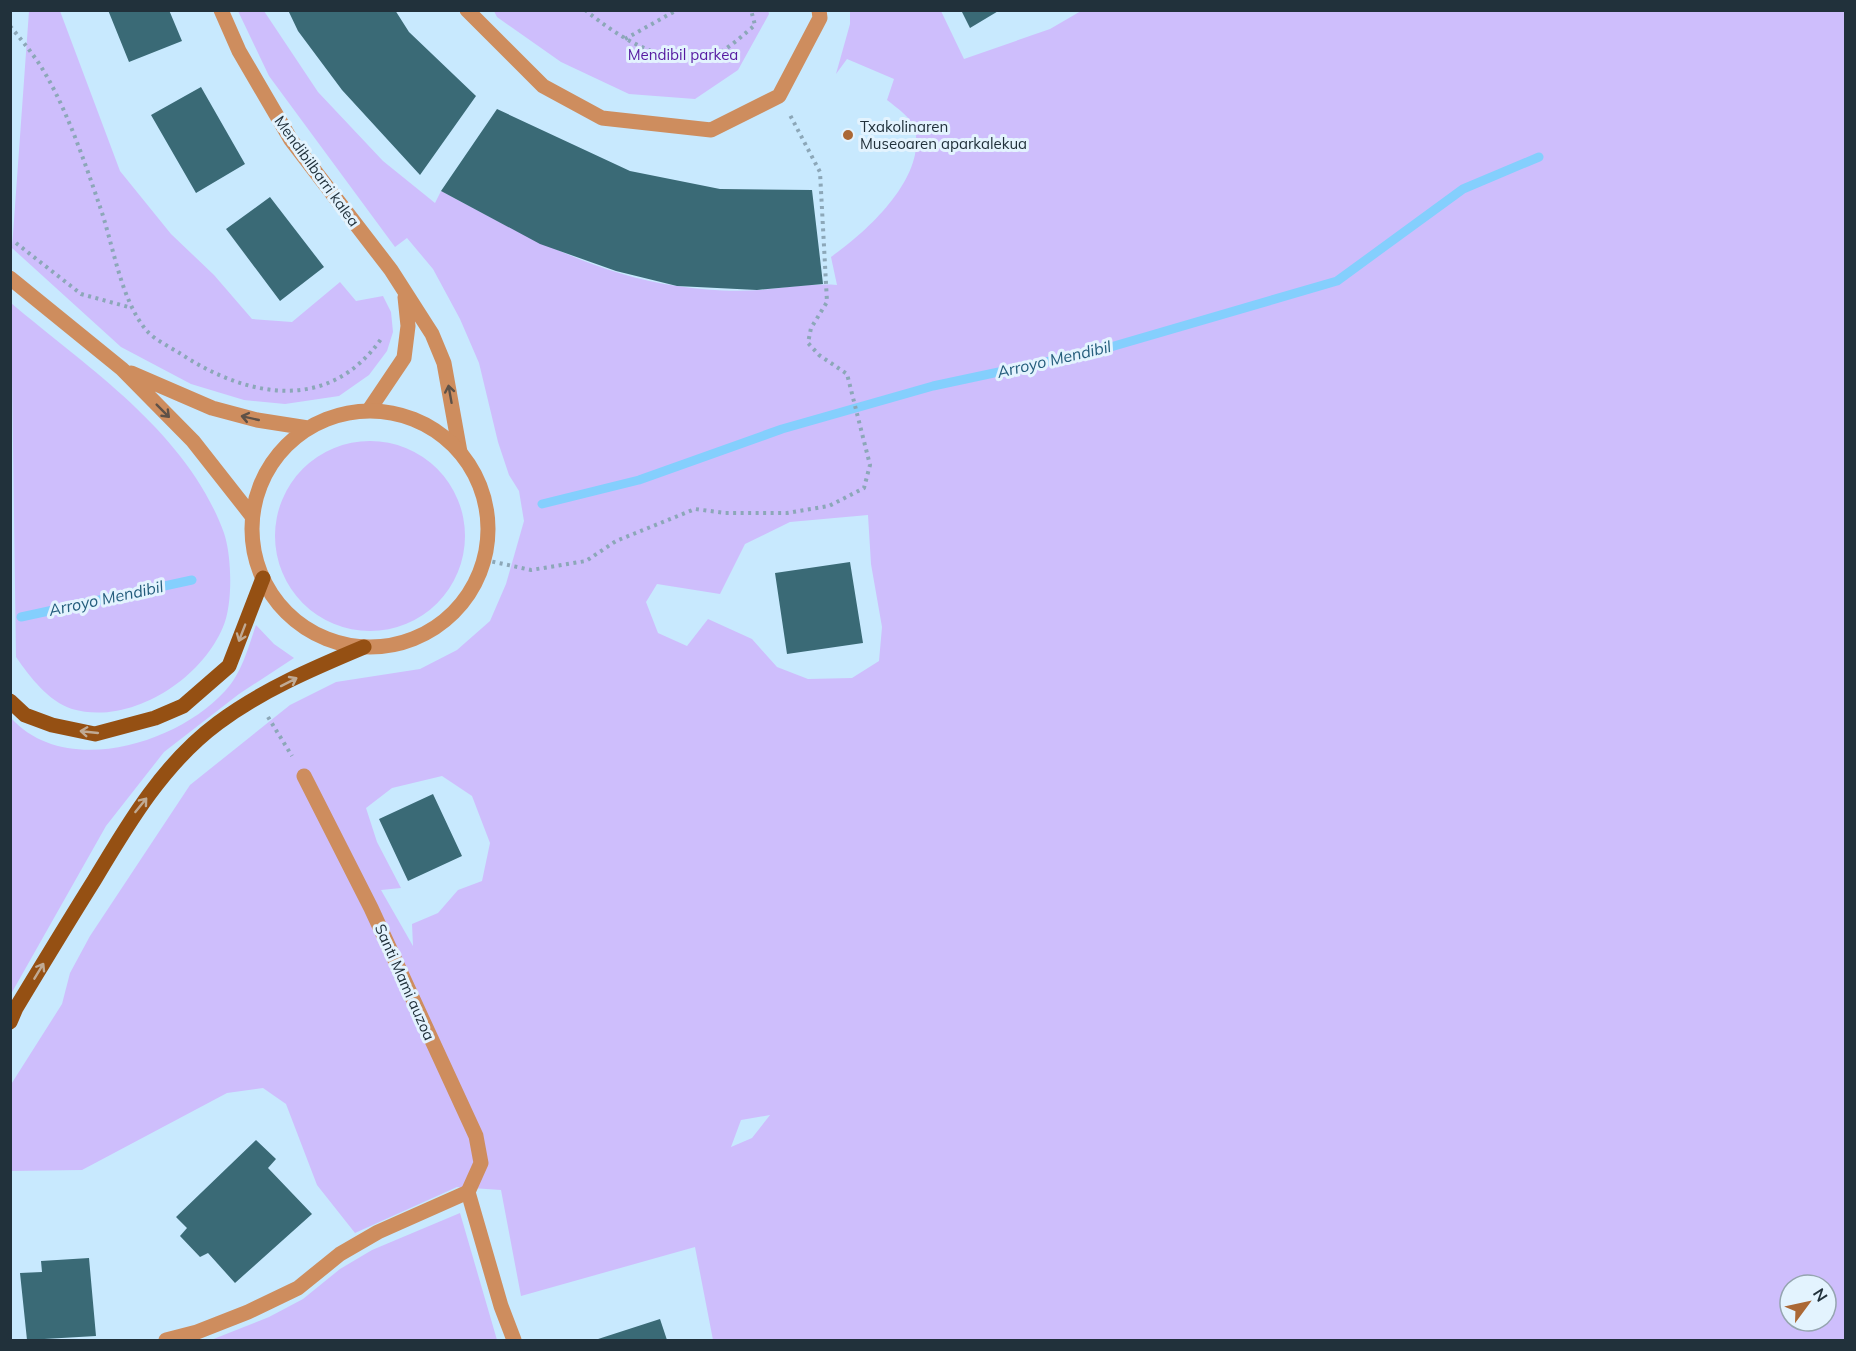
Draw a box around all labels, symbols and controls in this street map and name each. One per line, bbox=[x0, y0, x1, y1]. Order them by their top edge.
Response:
park label: Mendibil parkea bbox=[628, 45, 738, 64]
street label: Mendibilbarri kalea bbox=[270, 112, 364, 230]
place label: Txakolinaren Museoaren aparkalekua bbox=[860, 117, 1027, 153]
marker: Txakolinaren Museoaren aparkalekua bbox=[841, 128, 855, 142]
water label: Arroyo Mendibil bbox=[994, 336, 1113, 382]
one-way arrow bbox=[444, 385, 455, 404]
one-way arrow bbox=[156, 403, 170, 418]
one-way arrow bbox=[241, 412, 260, 423]
water label: Arroyo Mendibil bbox=[46, 576, 165, 620]
one-way arrow bbox=[235, 623, 246, 642]
one-way arrow bbox=[279, 675, 297, 687]
one-way arrow bbox=[80, 726, 99, 737]
one-way arrow bbox=[135, 798, 148, 814]
street label: Santi Mami auzoa bbox=[371, 921, 439, 1043]
one-way arrow bbox=[33, 963, 45, 980]
north arrow bbox=[1778, 1273, 1838, 1333]
text: N bbox=[1809, 1284, 1832, 1305]

